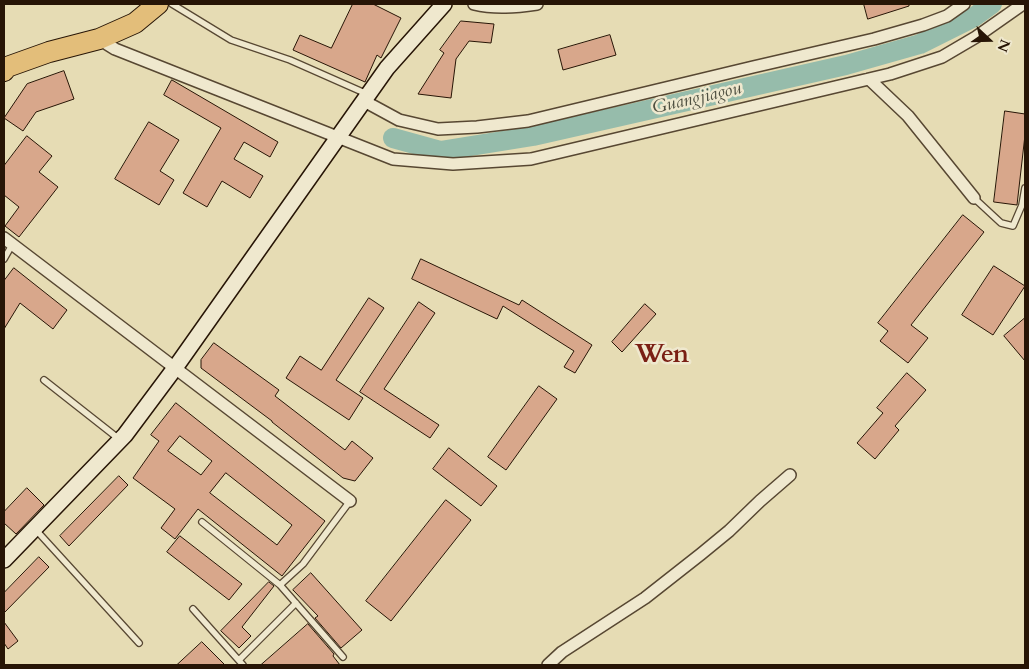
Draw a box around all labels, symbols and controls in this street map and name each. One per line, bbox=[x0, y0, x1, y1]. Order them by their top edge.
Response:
north arrow bbox=[964, 15, 1014, 65]
text: N bbox=[992, 36, 1015, 55]
water label: Guangjiagou bbox=[650, 78, 744, 120]
district label: Wen bbox=[635, 340, 689, 372]

